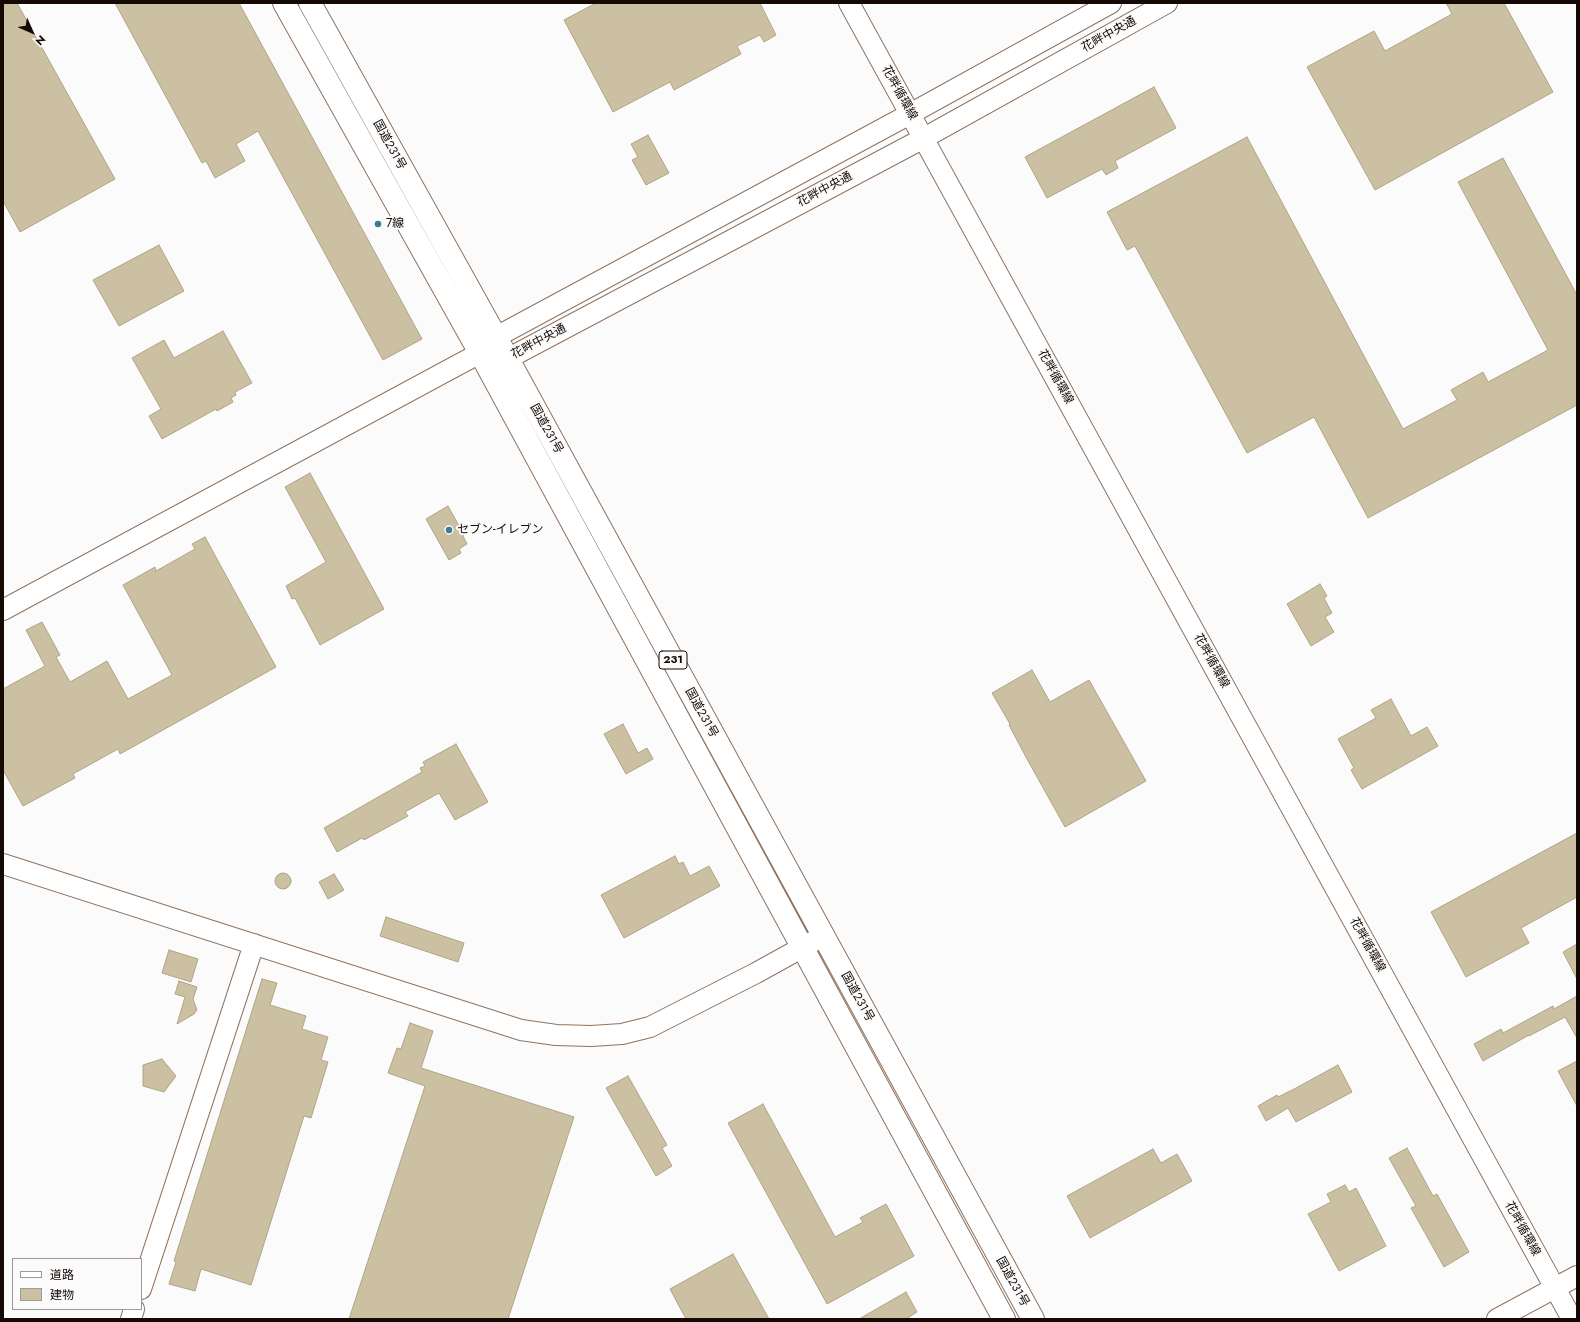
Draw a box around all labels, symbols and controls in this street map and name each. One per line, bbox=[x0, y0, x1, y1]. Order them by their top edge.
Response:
north arrow bbox=[12, 12, 52, 52]
street label: 花畔中央通 bbox=[1079, 14, 1139, 56]
text: N bbox=[32, 32, 49, 49]
street label: 花畔循環線 bbox=[878, 63, 920, 123]
street label: 国道231号 bbox=[369, 118, 409, 172]
street label: 花畔中央通 bbox=[795, 170, 855, 210]
place label: 7線 bbox=[386, 217, 404, 231]
marker: 7線 bbox=[373, 219, 383, 229]
street label: 花畔中央通 bbox=[509, 322, 569, 362]
street label: 花畔循環線 bbox=[1034, 347, 1076, 407]
street label: 国道231号 bbox=[526, 402, 566, 456]
place label: セブン-イレブン bbox=[457, 523, 544, 537]
marker: セブン-イレブン bbox=[444, 525, 454, 535]
street label: 花畔循環線 bbox=[1190, 631, 1232, 691]
road number: 231 bbox=[659, 651, 687, 669]
street label: 国道231号 bbox=[681, 686, 721, 740]
street label: 花畔循環線 bbox=[1346, 915, 1388, 975]
street label: 国道231号 bbox=[837, 970, 877, 1024]
street label: 花畔循環線 bbox=[1501, 1199, 1543, 1259]
street label: 国道231号 bbox=[992, 1255, 1032, 1309]
legend bbox=[12, 1258, 142, 1310]
text: 道路 bbox=[50, 1266, 74, 1284]
text: 建物 bbox=[50, 1286, 74, 1304]

